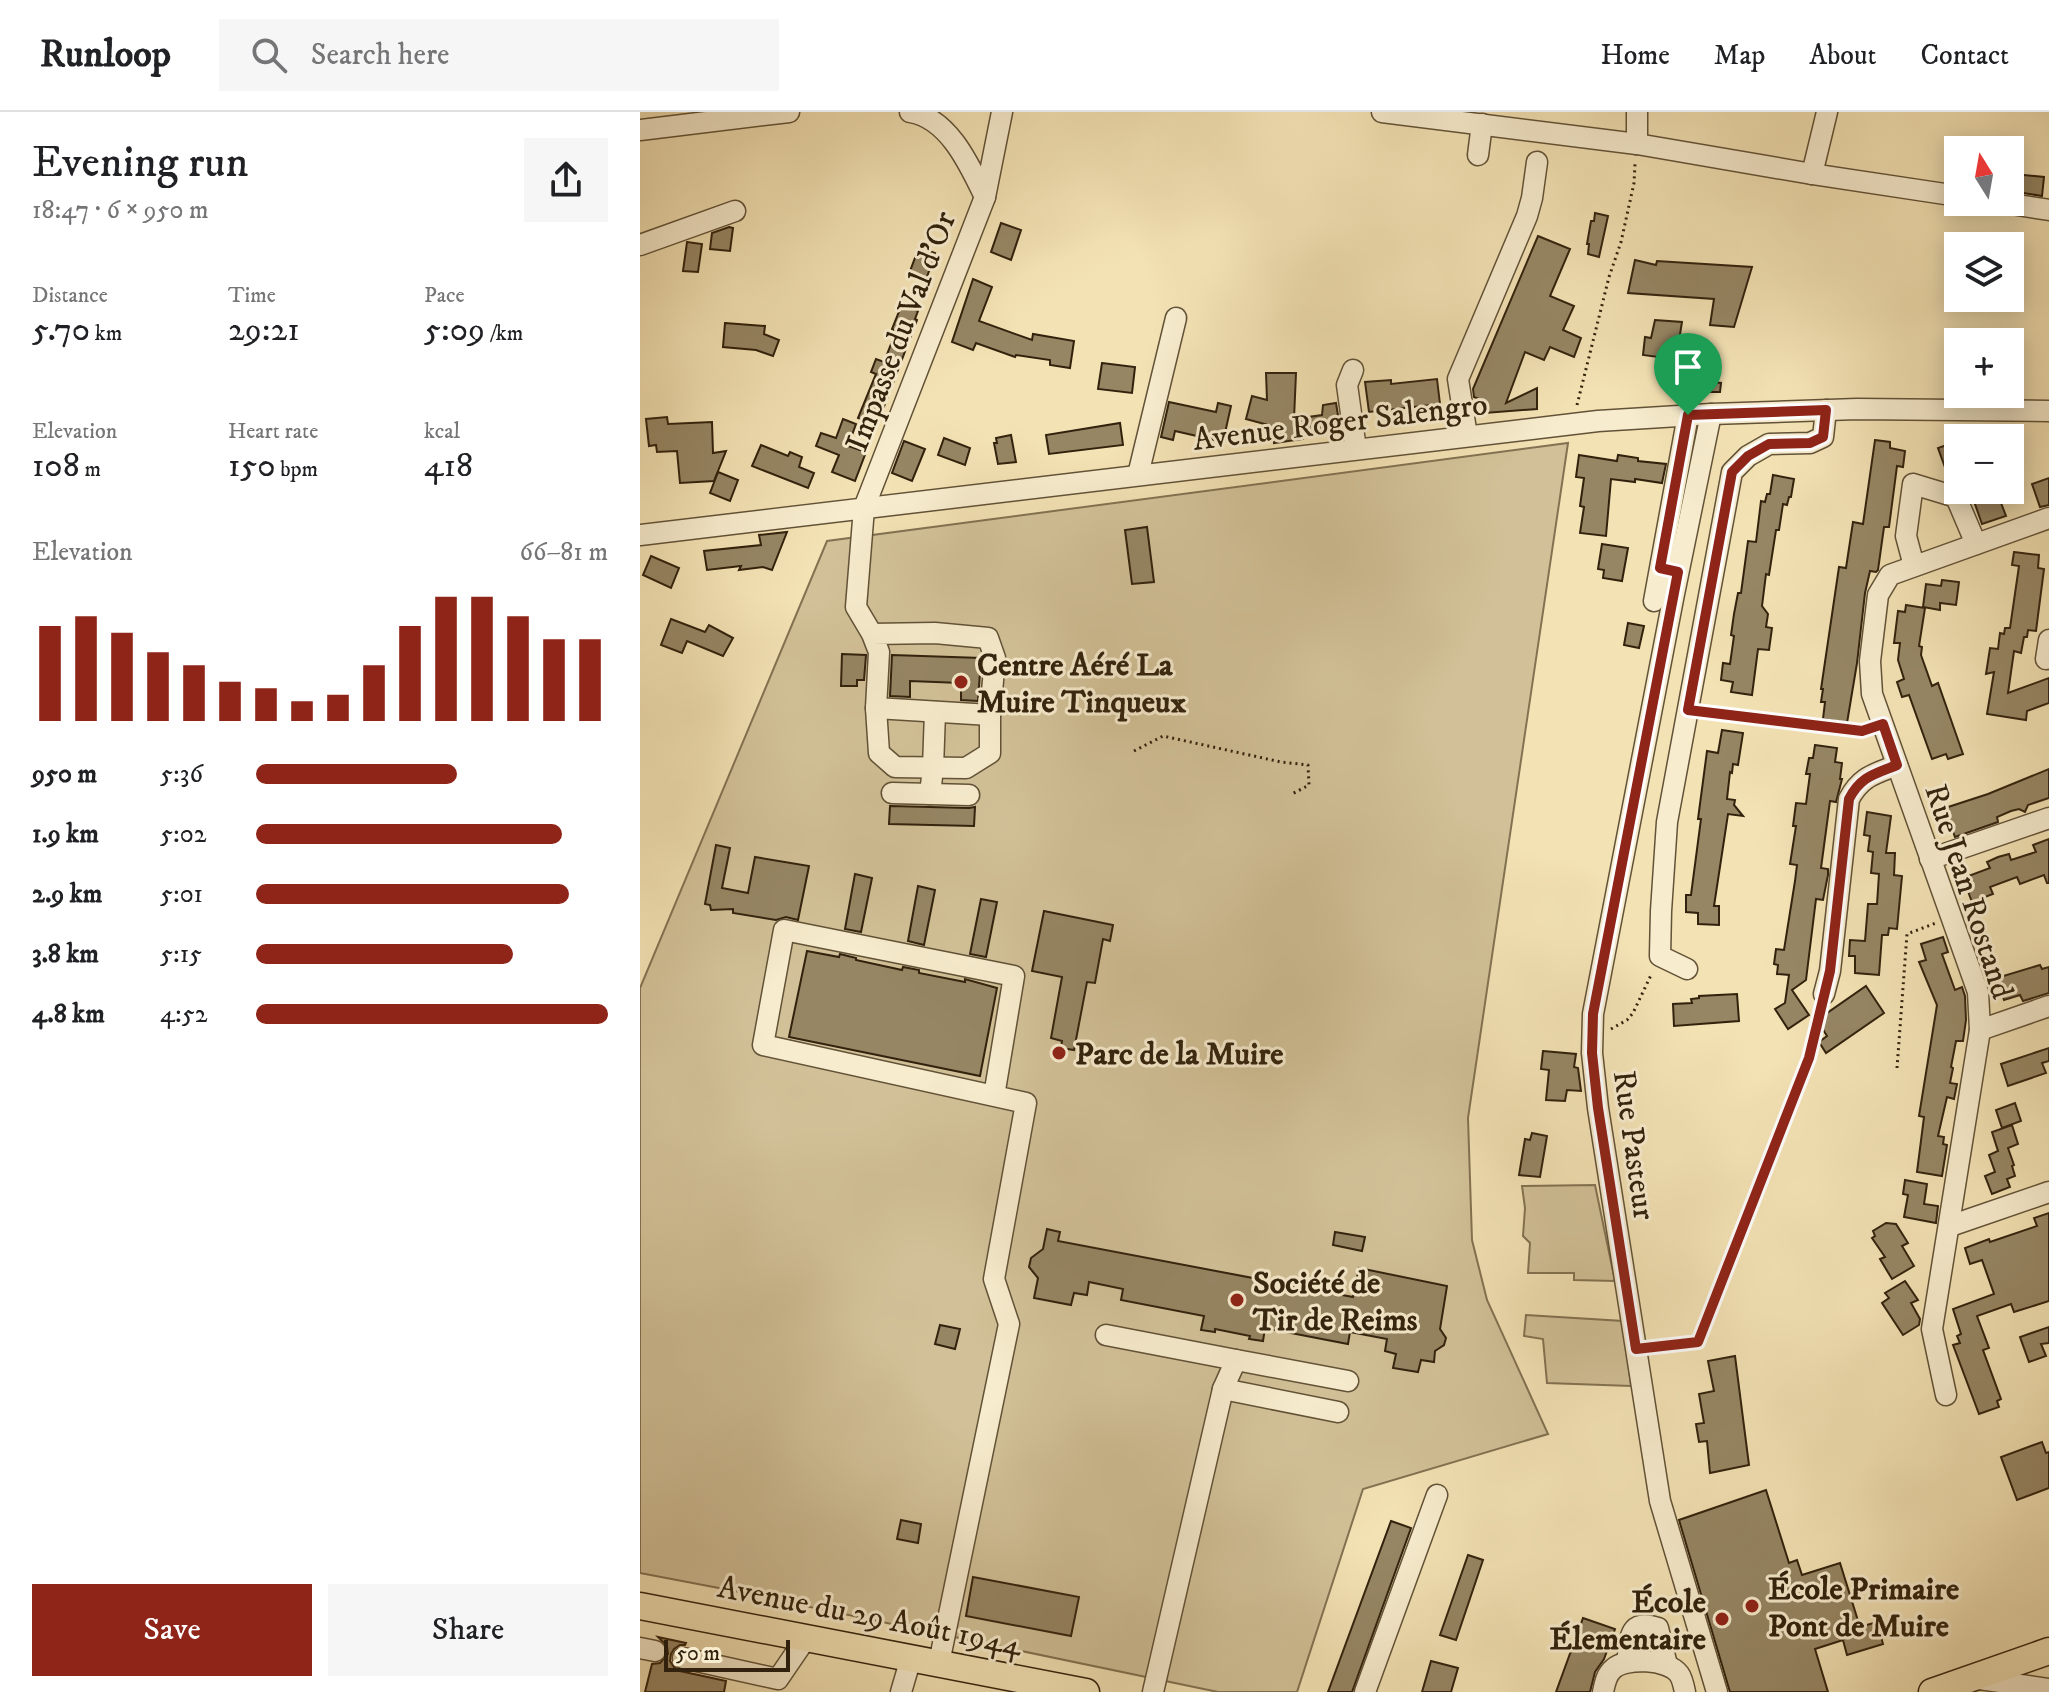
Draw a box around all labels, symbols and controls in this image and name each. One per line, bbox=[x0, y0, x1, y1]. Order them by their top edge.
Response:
search box bbox=[219, 19, 779, 91]
text: Runloop bbox=[40, 31, 171, 79]
icon: search bbox=[247, 33, 291, 77]
text: Search here bbox=[311, 37, 449, 74]
text: Home bbox=[1601, 38, 1670, 73]
text: Map bbox=[1714, 38, 1765, 73]
text: About bbox=[1809, 38, 1876, 73]
text: Contact bbox=[1920, 38, 2009, 73]
text: Evening run bbox=[32, 136, 249, 191]
north arrow bbox=[1944, 136, 2024, 216]
map controls bbox=[1944, 136, 2024, 504]
button: share bbox=[524, 138, 608, 222]
text: 18:47 · 6 × 950 m bbox=[32, 194, 209, 227]
street label: Impasse du Val d'Or bbox=[838, 206, 966, 457]
button: layers bbox=[1944, 232, 2024, 312]
text: Distance bbox=[32, 282, 108, 309]
text: Time bbox=[228, 282, 276, 309]
text: Pace bbox=[424, 282, 465, 309]
text: 5.70 bbox=[32, 309, 90, 351]
text: 29:21 bbox=[228, 309, 300, 351]
text: 5:09 bbox=[424, 309, 485, 351]
text: km bbox=[90, 320, 122, 347]
text: /km bbox=[485, 320, 523, 347]
button: + bbox=[1944, 328, 2024, 408]
pin bbox=[1654, 333, 1722, 415]
icon: arrive bbox=[1666, 345, 1710, 389]
street label: Avenue Roger Salengro bbox=[1191, 385, 1490, 461]
text: Elevation bbox=[32, 418, 117, 445]
text: Heart rate bbox=[228, 418, 318, 445]
text: kcal bbox=[424, 418, 460, 445]
button: − bbox=[1944, 424, 2024, 504]
text: 108 bbox=[32, 445, 80, 487]
text: 150 bbox=[228, 445, 275, 487]
text: 418 bbox=[424, 445, 473, 487]
text: m bbox=[80, 456, 101, 483]
text: bpm bbox=[275, 456, 318, 483]
text: Elevation bbox=[32, 536, 133, 569]
text: 66–81 m bbox=[520, 536, 608, 569]
place label: Centre Aéré La Muire Tinqueux bbox=[977, 646, 1186, 723]
marker: Centre Aéré La Muire Tinqueux bbox=[952, 673, 970, 691]
text: 950 m bbox=[32, 758, 97, 791]
text: 5:36 bbox=[160, 758, 203, 791]
street label: Rue Jean Rostand bbox=[1915, 779, 2022, 1004]
text: 1.9 km bbox=[32, 818, 99, 851]
text: 5:02 bbox=[160, 818, 206, 851]
text: 2.9 km bbox=[32, 878, 102, 911]
text: 5:01 bbox=[160, 878, 203, 911]
text: 3.8 km bbox=[32, 938, 99, 971]
text: 5:15 bbox=[160, 938, 202, 971]
text: 4.8 km bbox=[32, 998, 105, 1031]
text: 4:52 bbox=[160, 998, 207, 1031]
place label: Parc de la Muire bbox=[1075, 1035, 1283, 1075]
marker: Parc de la Muire bbox=[1050, 1044, 1068, 1062]
street label: Rue Pasteur bbox=[1603, 1068, 1663, 1223]
place label: Société de Tir de Reims bbox=[1252, 1264, 1418, 1341]
marker: Société de Tir de Reims bbox=[1228, 1291, 1246, 1309]
street label: Avenue du 29 Août 1944 bbox=[714, 1568, 1026, 1666]
place label: École Primaire Pont de Muire bbox=[1768, 1570, 1959, 1647]
place label: École Élementaire bbox=[1550, 1583, 1706, 1660]
button: Save bbox=[32, 1584, 312, 1676]
button: Share bbox=[328, 1584, 608, 1676]
marker: École Primaire Pont de Muire bbox=[1743, 1597, 1761, 1615]
marker: École Élementaire bbox=[1713, 1610, 1731, 1628]
scale bar bbox=[664, 1636, 790, 1672]
text: 50 m bbox=[676, 1640, 720, 1667]

